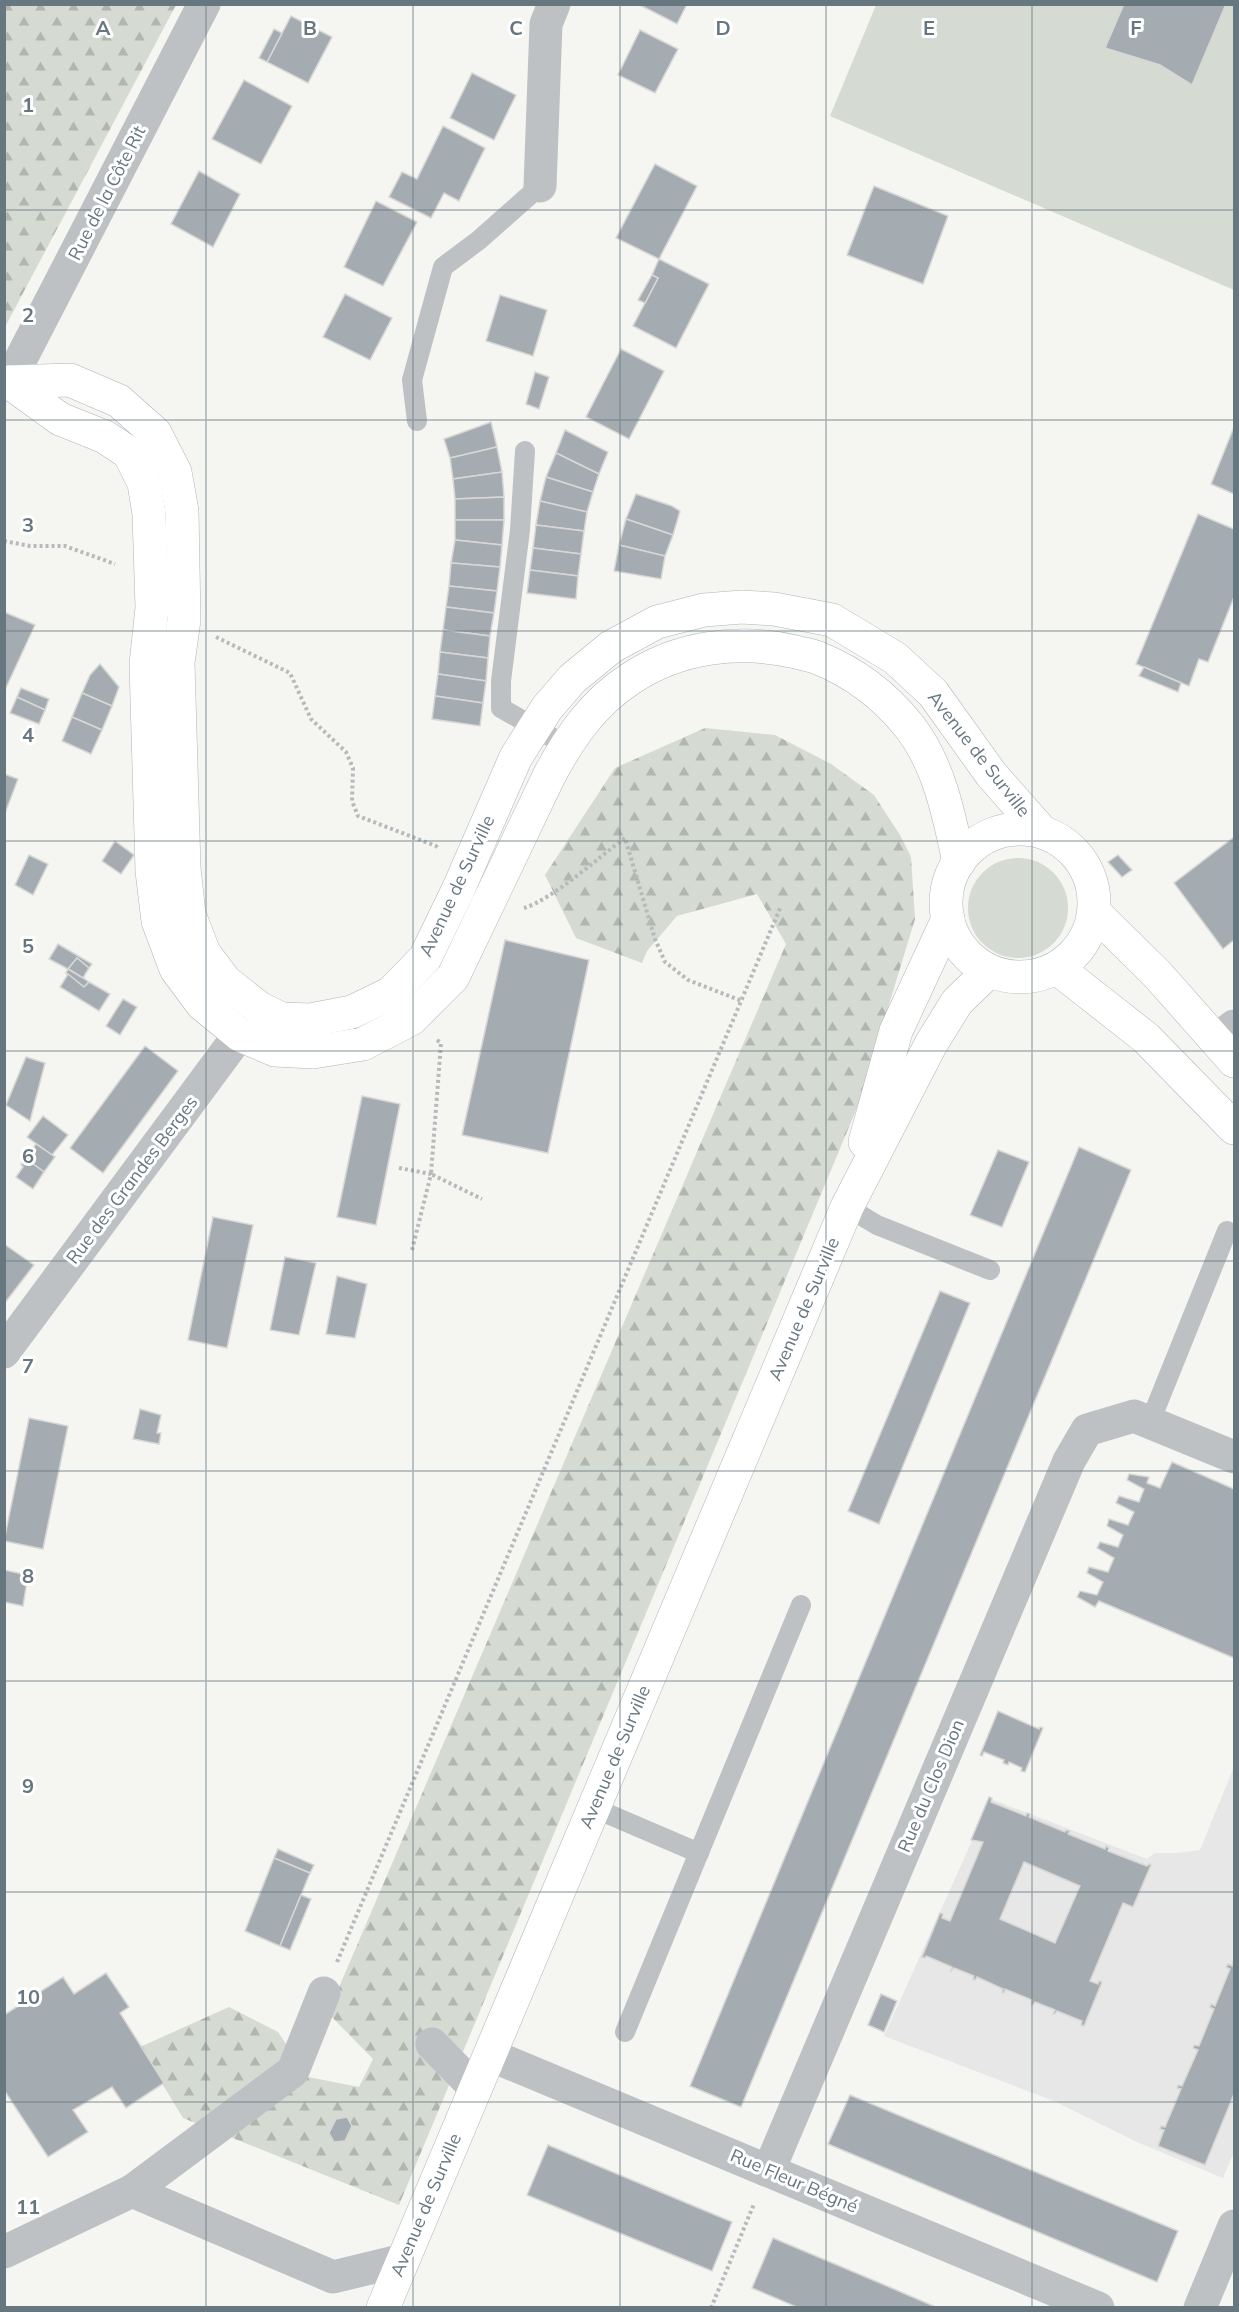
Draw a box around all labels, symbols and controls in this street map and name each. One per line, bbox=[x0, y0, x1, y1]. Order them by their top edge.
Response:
text: A bbox=[96, 15, 111, 40]
text: B bbox=[303, 15, 317, 40]
text: C bbox=[509, 15, 523, 40]
text: D bbox=[715, 15, 731, 40]
text: E bbox=[923, 15, 935, 40]
text: F bbox=[1130, 15, 1142, 40]
text: 1 bbox=[22, 92, 34, 117]
street label: Rue de la Côte Rit bbox=[63, 122, 150, 264]
text: 2 bbox=[22, 302, 34, 327]
text: 3 bbox=[22, 512, 34, 537]
street label: Avenue de Surville bbox=[923, 686, 1036, 821]
text: 4 bbox=[22, 722, 34, 747]
street label: Avenue de Surville bbox=[414, 811, 499, 960]
text: 5 bbox=[22, 933, 34, 958]
street label: Rue des Grandes Berges bbox=[61, 1091, 202, 1268]
text: 6 bbox=[22, 1143, 34, 1168]
street label: Avenue de Surville bbox=[763, 1234, 844, 1384]
text: 7 bbox=[22, 1353, 34, 1378]
text: 8 bbox=[22, 1563, 34, 1588]
street label: Avenue de Surville bbox=[574, 1682, 655, 1832]
street label: Rue du Clos Dion bbox=[892, 1716, 969, 1856]
text: 9 bbox=[22, 1773, 34, 1798]
text: 10 bbox=[16, 1984, 40, 2009]
street label: Avenue de Surville bbox=[385, 2130, 466, 2280]
street label: Rue Fleur Bégné bbox=[727, 2143, 861, 2218]
text: 11 bbox=[16, 2194, 40, 2219]

